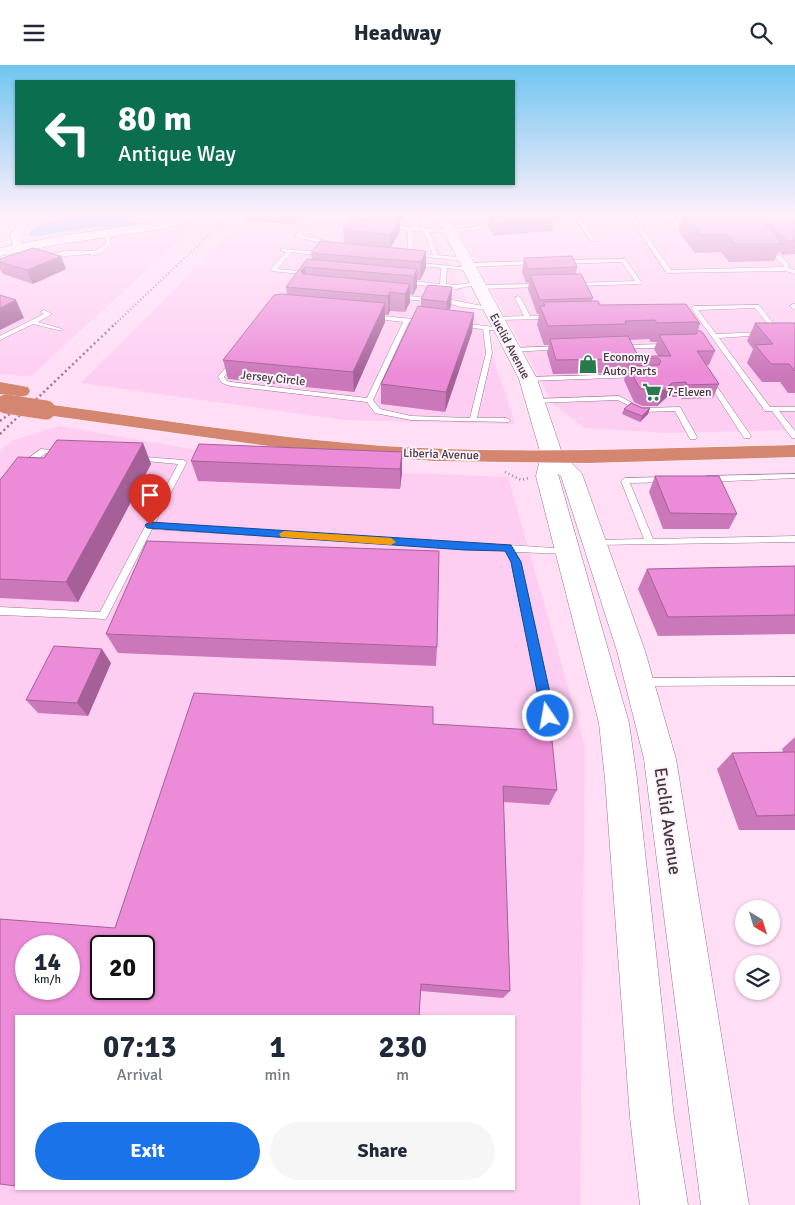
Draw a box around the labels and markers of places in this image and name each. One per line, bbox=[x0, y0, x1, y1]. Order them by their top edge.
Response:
place label: Economy Auto Parts bbox=[603, 350, 657, 379]
shop icon: Economy Auto Parts bbox=[577, 353, 599, 375]
supermarket icon: 7-Eleven bbox=[641, 381, 663, 403]
place label: 7-Eleven bbox=[667, 385, 712, 400]
pin bbox=[129, 474, 171, 525]

